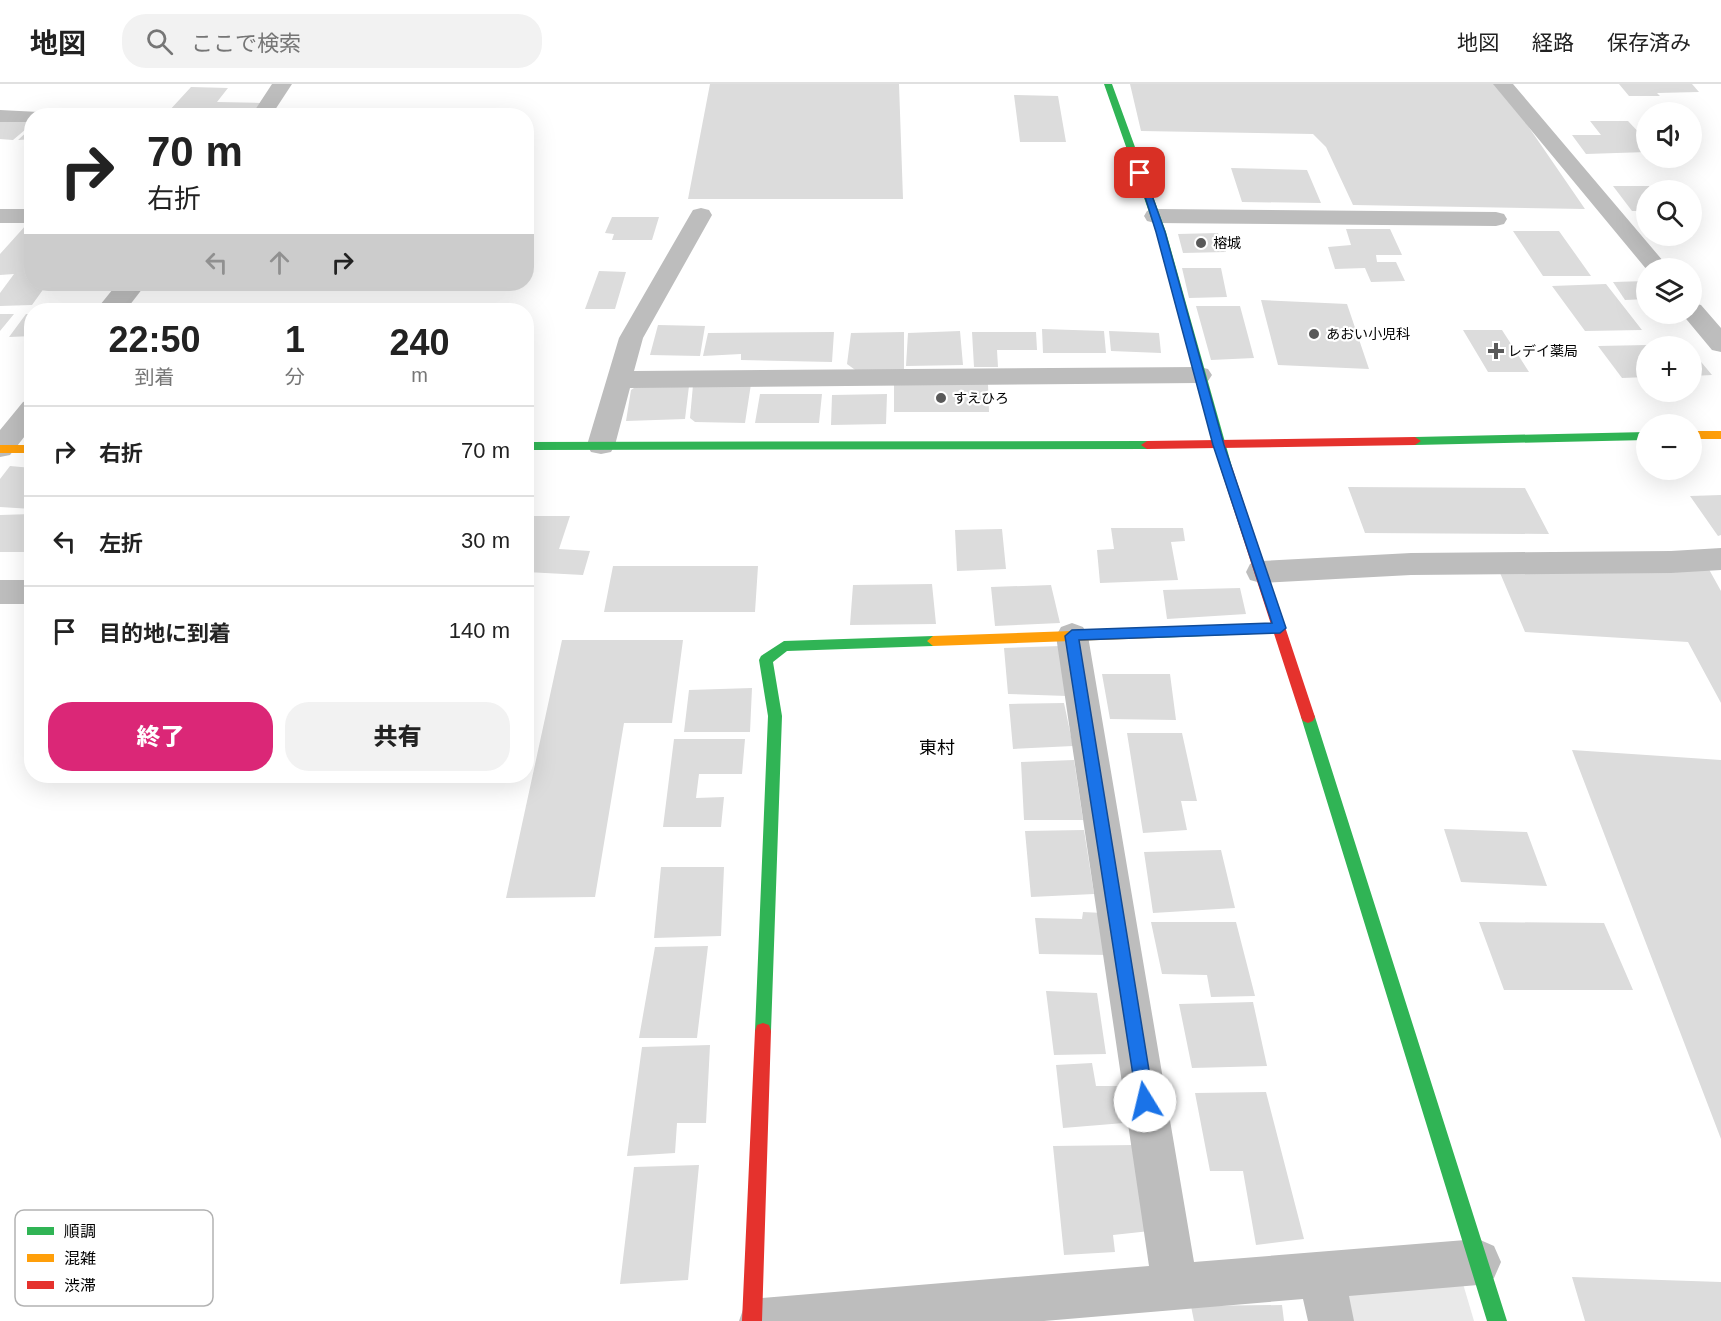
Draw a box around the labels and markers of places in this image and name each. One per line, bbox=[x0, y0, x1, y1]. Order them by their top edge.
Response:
pin bbox=[1114, 147, 1165, 198]
place label: 榕城 bbox=[1213, 235, 1241, 251]
marker: 榕城 bbox=[1194, 236, 1208, 250]
place label: あおい小児科 bbox=[1326, 326, 1410, 342]
marker: あおい小児科 bbox=[1307, 327, 1321, 341]
place label: レデイ薬局 bbox=[1508, 343, 1578, 359]
marker: レデイ薬局 bbox=[1489, 344, 1503, 358]
place label: すえひろ bbox=[953, 390, 1009, 406]
marker: すえひろ bbox=[934, 391, 948, 405]

